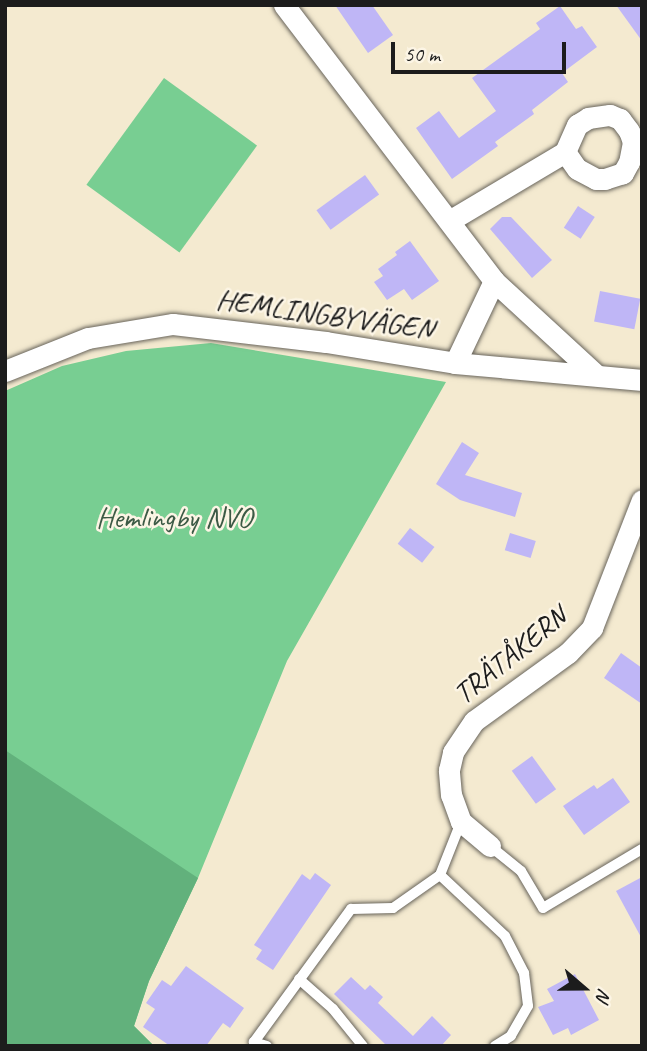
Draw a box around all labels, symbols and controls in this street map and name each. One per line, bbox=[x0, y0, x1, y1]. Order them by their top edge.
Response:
scale bar bbox=[395, 28, 570, 72]
text: 50 m bbox=[404, 41, 440, 67]
street label: HEMLINGBYVÄGEN bbox=[214, 281, 436, 347]
park label: Hemlingby NVO bbox=[96, 499, 252, 535]
street label: TRÄTÅKERN bbox=[446, 598, 574, 712]
north arrow bbox=[549, 953, 619, 1023]
text: N bbox=[590, 986, 617, 1005]

